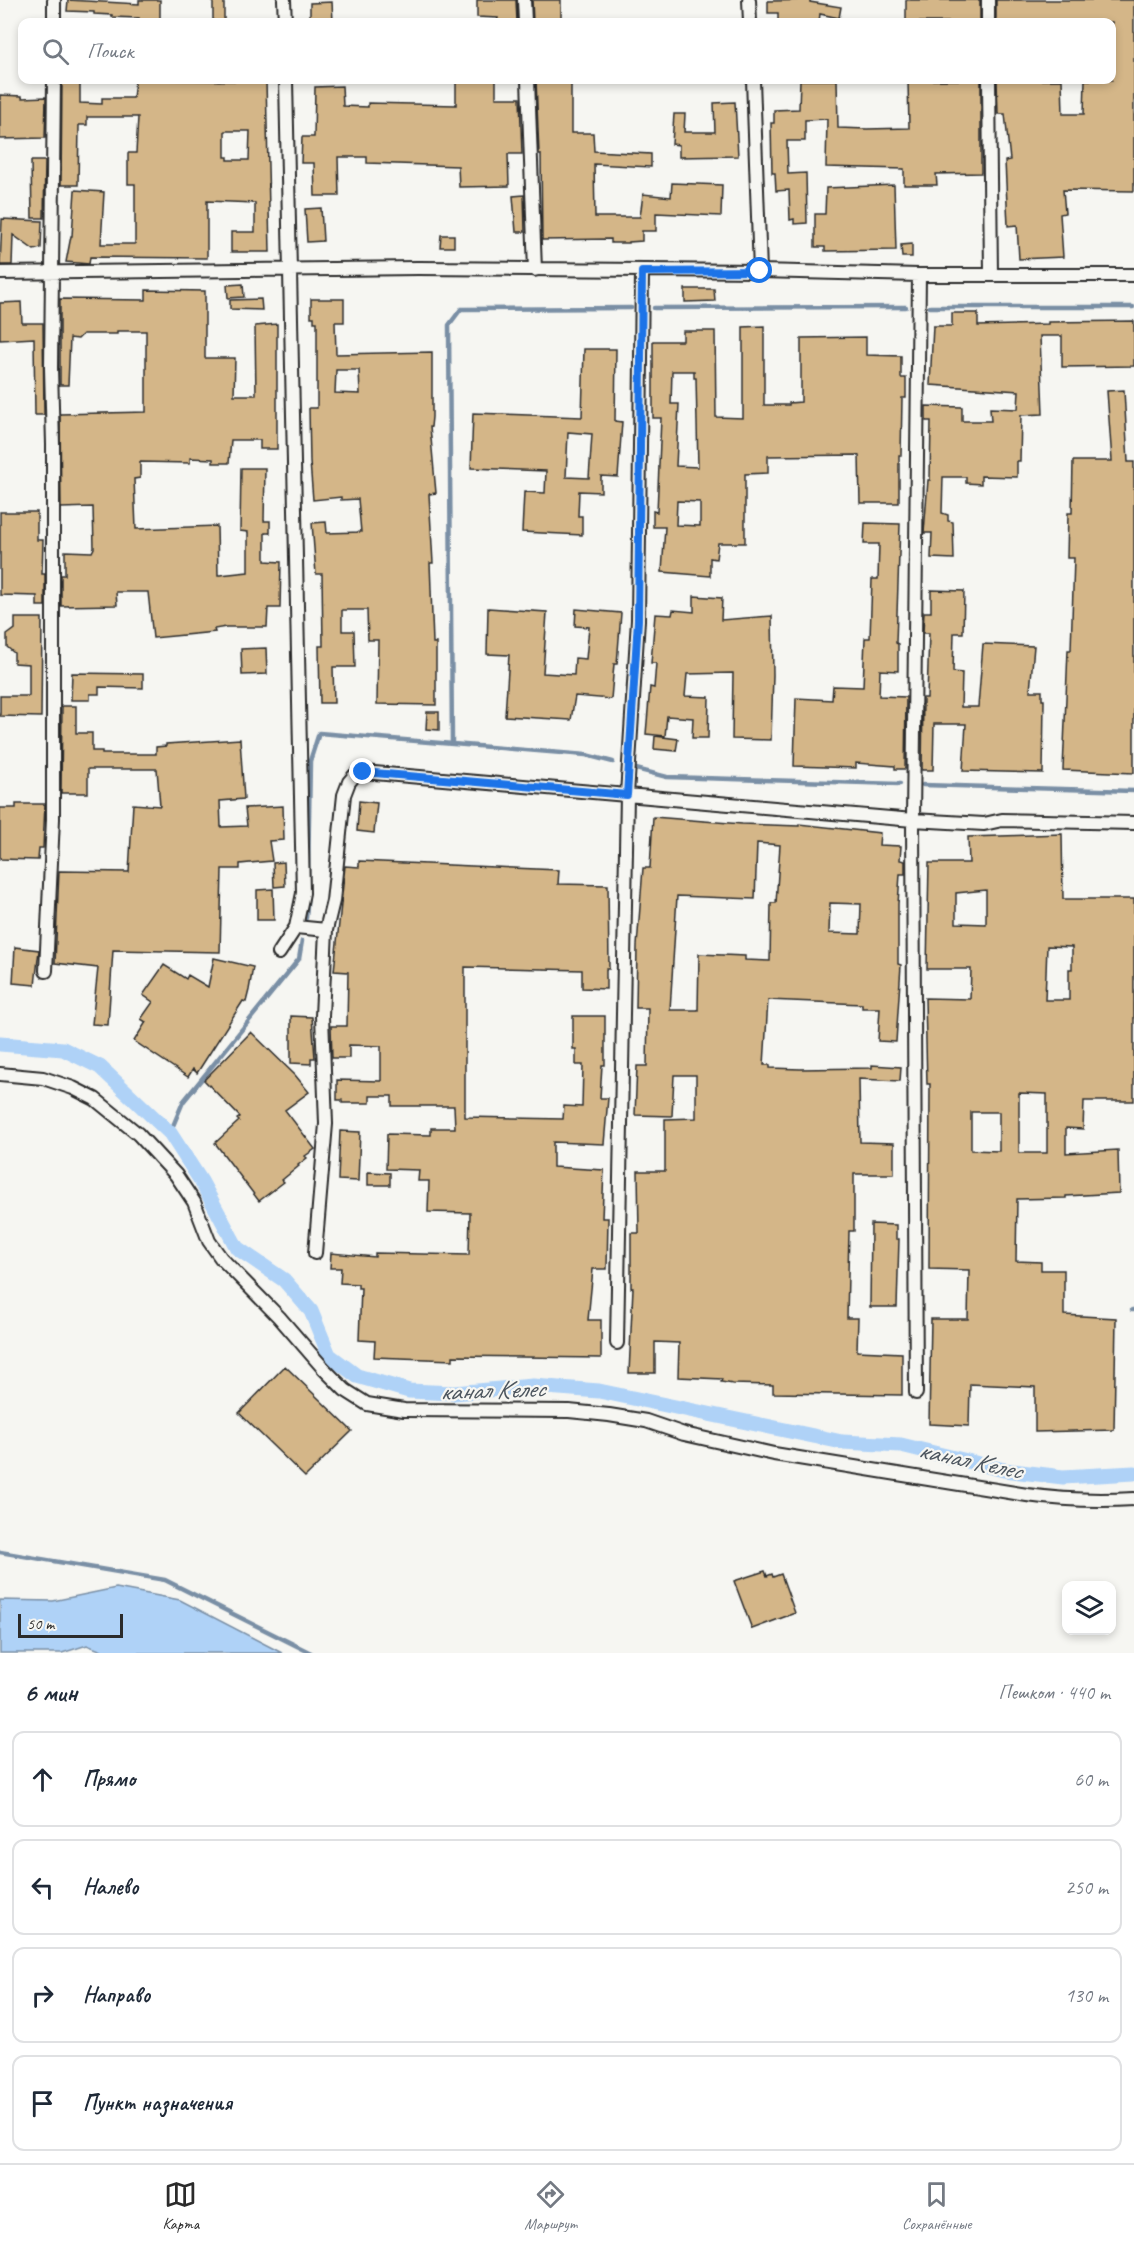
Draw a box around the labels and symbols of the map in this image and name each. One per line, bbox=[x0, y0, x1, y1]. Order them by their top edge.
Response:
route start bbox=[746, 257, 772, 283]
route end bbox=[349, 758, 375, 784]
water label: канал Келес bbox=[439, 1372, 548, 1408]
water label: канал Келес bbox=[915, 1433, 1027, 1488]
scale bar bbox=[18, 1611, 123, 1638]

